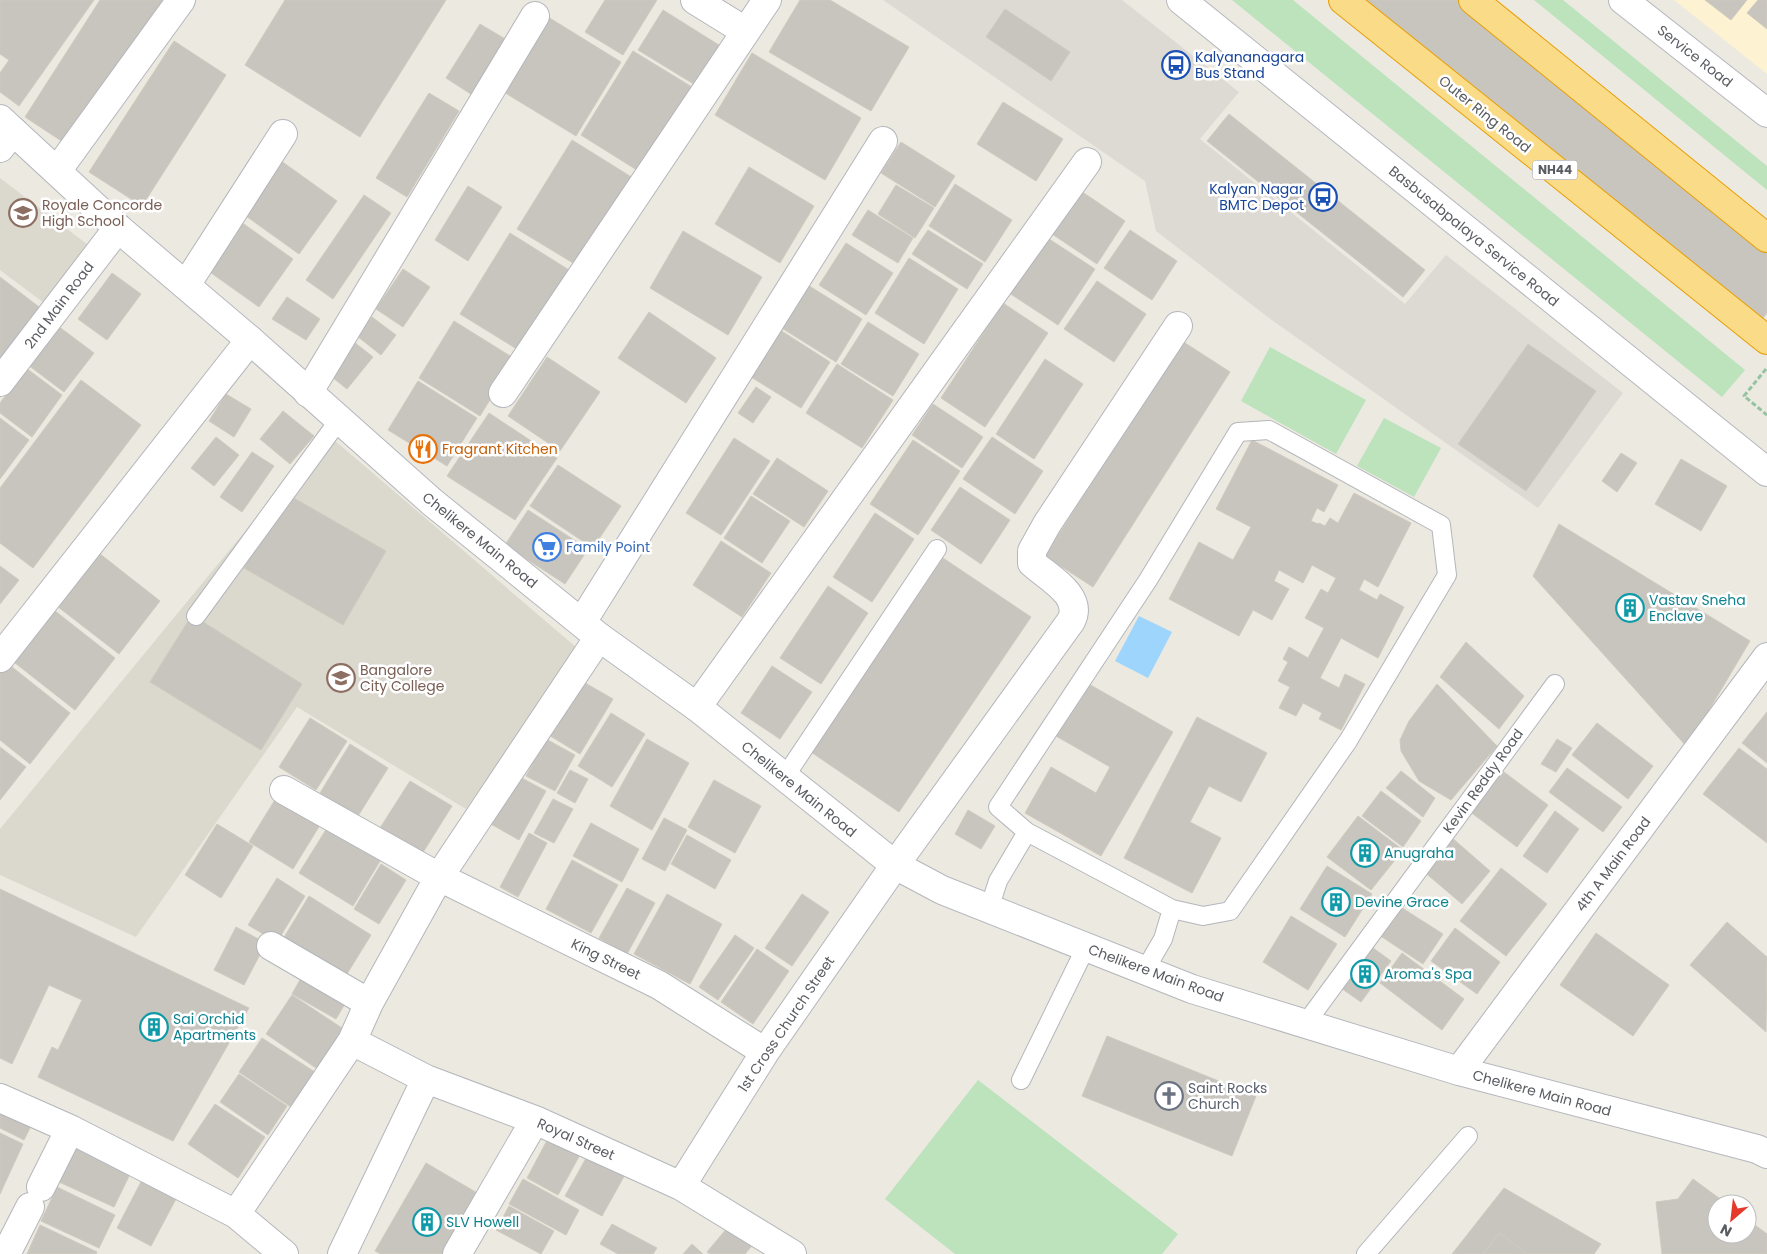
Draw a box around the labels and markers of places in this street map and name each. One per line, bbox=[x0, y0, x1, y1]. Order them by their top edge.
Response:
place label: Kalyananagara Bus Stand bbox=[1195, 47, 1304, 83]
bus stop icon: Kalyananagara Bus Stand bbox=[1161, 50, 1191, 80]
place label: Kalyan Nagar BMTC Depot bbox=[1209, 179, 1304, 215]
bus stop icon: Kalyan Nagar BMTC Depot bbox=[1308, 182, 1338, 212]
place label: Royale Concorde High School bbox=[42, 195, 163, 231]
school or university icon: Royale Concorde High School bbox=[8, 198, 38, 228]
restaurant icon: Fragrant Kitchen bbox=[408, 434, 438, 464]
place label: Fragrant Kitchen bbox=[442, 439, 558, 459]
supermarket icon: Family Point bbox=[532, 532, 562, 562]
place label: Family Point bbox=[566, 537, 650, 557]
place label: Vastav Sneha Enclave bbox=[1649, 590, 1746, 626]
building icon: Vastav Sneha Enclave bbox=[1615, 593, 1645, 623]
place label: Bangalore City College bbox=[360, 660, 445, 696]
school or university icon: Bangalore City College bbox=[326, 663, 356, 693]
building icon: Anugraha bbox=[1350, 838, 1380, 868]
place label: Anugraha bbox=[1384, 843, 1454, 863]
building icon: Devine Grace bbox=[1321, 887, 1351, 917]
place label: Devine Grace bbox=[1355, 892, 1449, 912]
building icon: Aroma's Spa bbox=[1350, 959, 1380, 989]
place label: Aroma's Spa bbox=[1384, 964, 1472, 984]
place label: Sai Orchid Apartments bbox=[173, 1009, 256, 1045]
building icon: Sai Orchid Apartments bbox=[139, 1012, 169, 1042]
place label: Saint Rocks Church bbox=[1188, 1078, 1267, 1114]
church icon: Saint Rocks Church bbox=[1154, 1081, 1184, 1111]
building icon: SLV Howell bbox=[412, 1207, 442, 1237]
place label: SLV Howell bbox=[446, 1212, 519, 1232]

